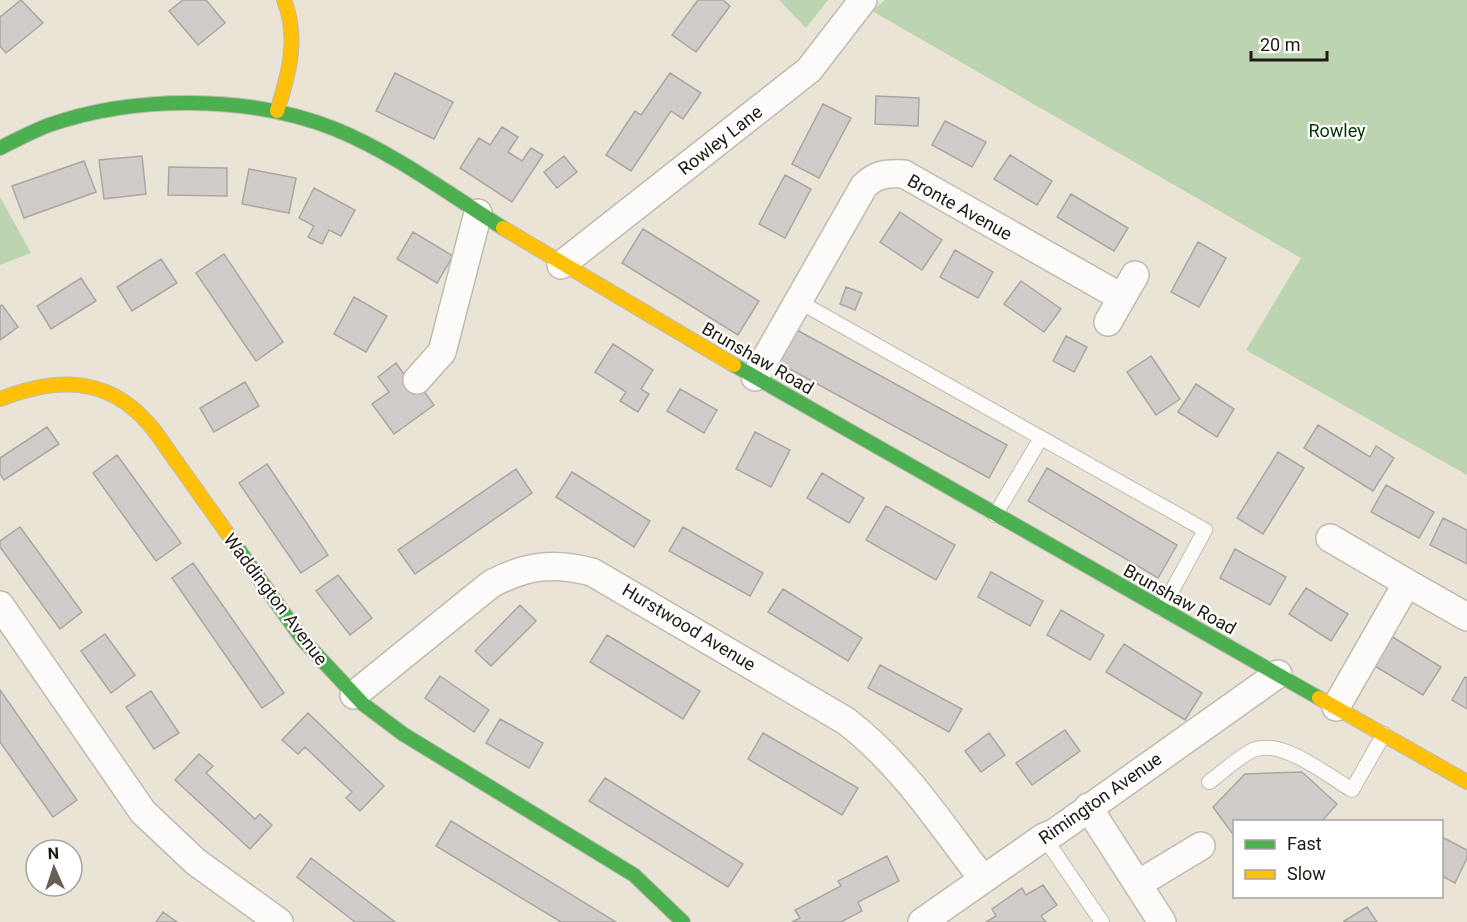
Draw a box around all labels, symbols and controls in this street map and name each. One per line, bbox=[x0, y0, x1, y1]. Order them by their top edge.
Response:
scale bar bbox=[1251, 24, 1328, 62]
text: 20 m bbox=[1260, 34, 1300, 55]
street label: Rowley Lane bbox=[674, 101, 766, 179]
park label: Rowley bbox=[1308, 120, 1366, 141]
street label: Bronte Avenue bbox=[904, 170, 1016, 244]
street label: Brunshaw Road bbox=[698, 318, 818, 398]
street label: Waddington Avenue bbox=[220, 529, 332, 669]
street label: Brunshaw Road bbox=[1120, 559, 1240, 639]
street label: Hurstwood Avenue bbox=[619, 579, 759, 675]
street label: Rimington Avenue bbox=[1035, 748, 1165, 848]
legend bbox=[1233, 820, 1443, 898]
text: Fast bbox=[1287, 833, 1322, 854]
north arrow bbox=[24, 838, 84, 898]
text: N bbox=[47, 844, 59, 863]
text: Slow bbox=[1287, 863, 1326, 884]

